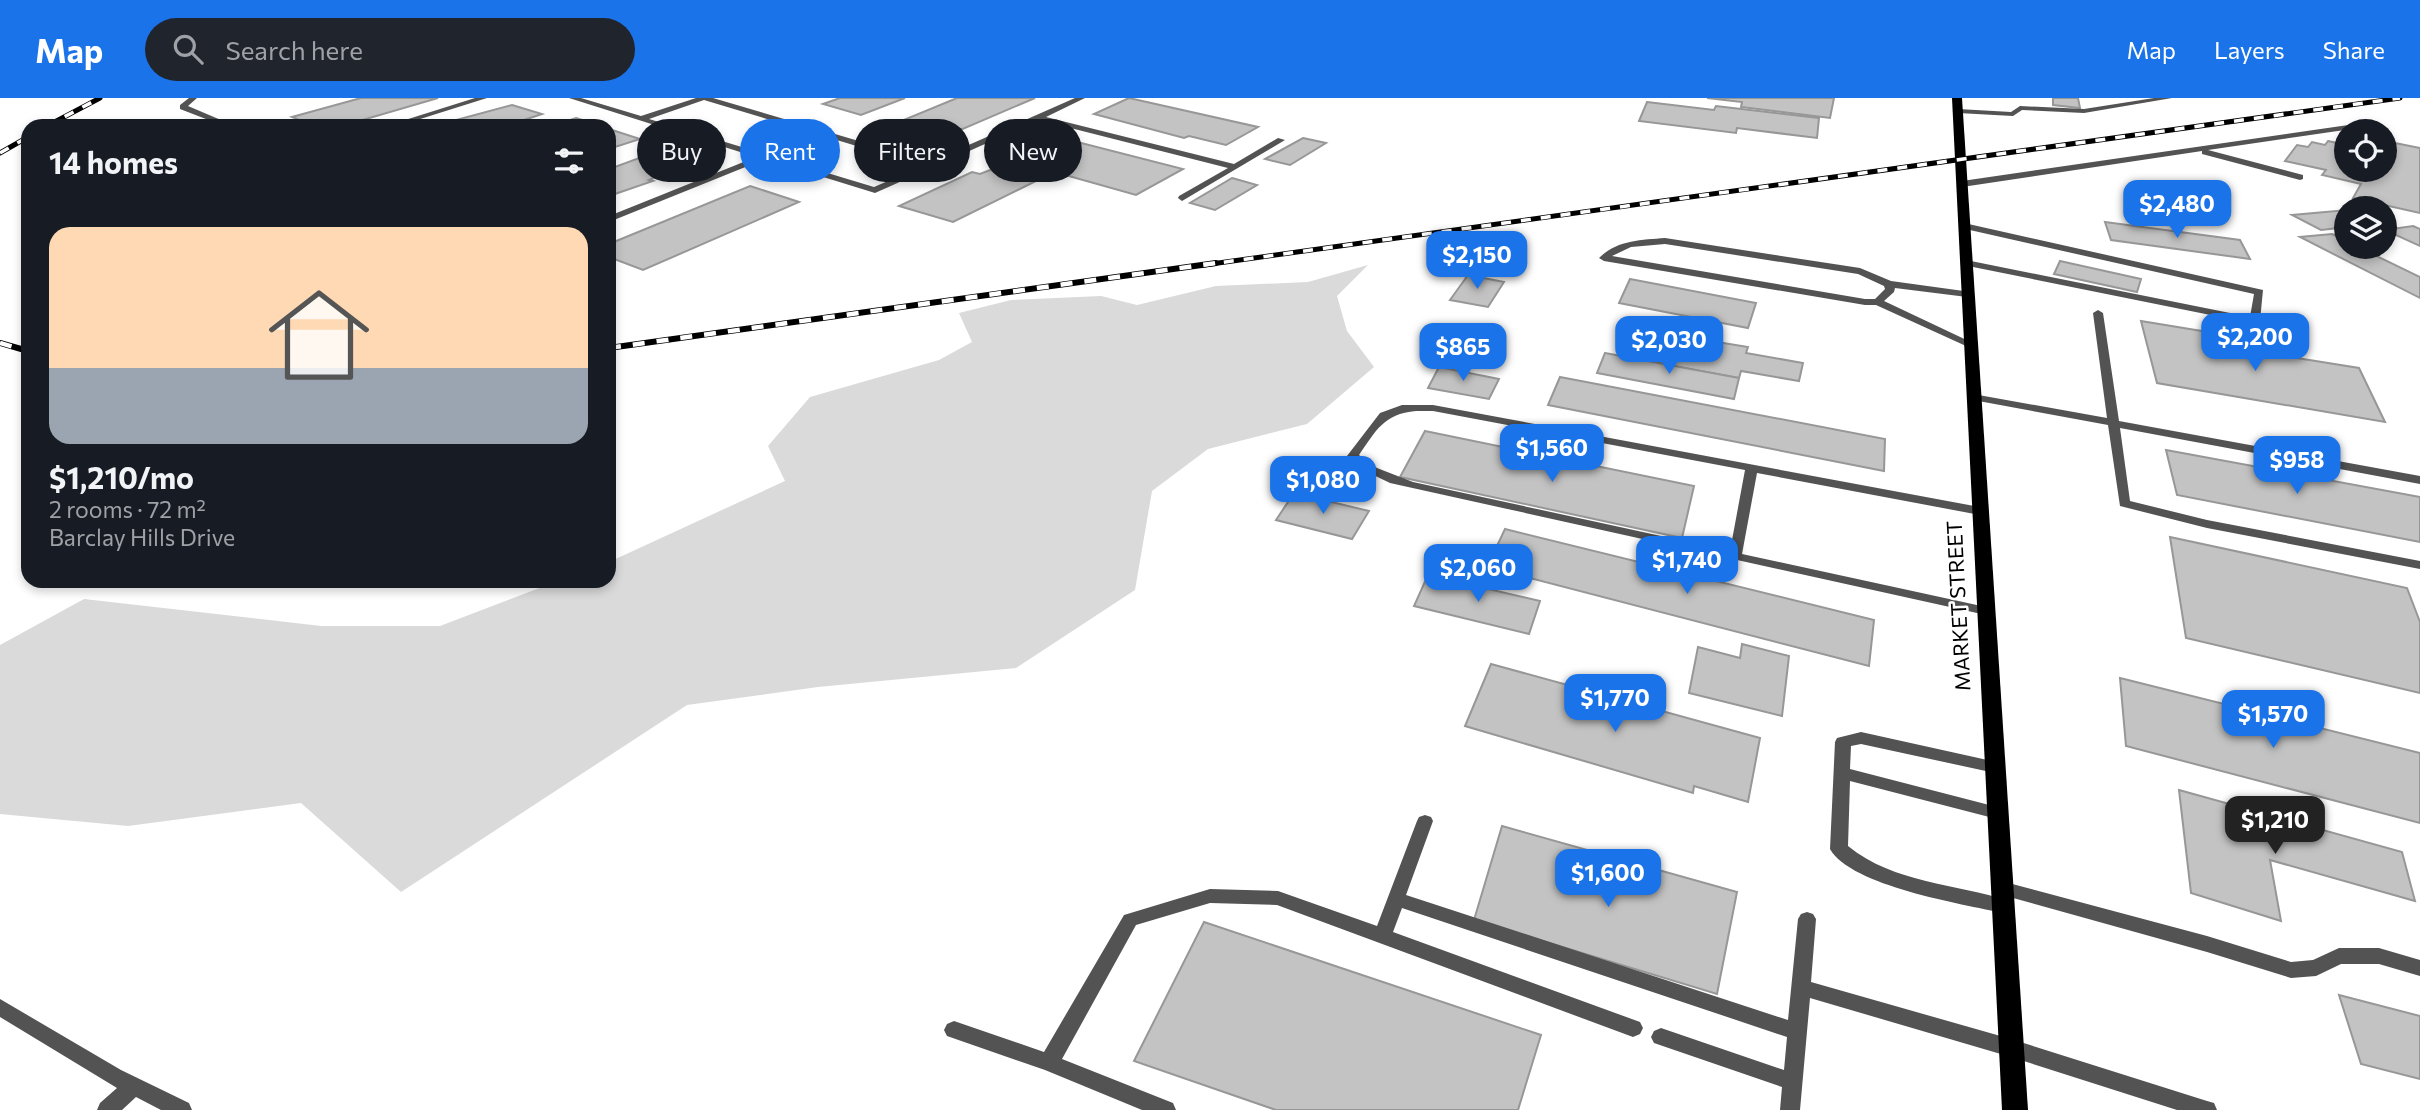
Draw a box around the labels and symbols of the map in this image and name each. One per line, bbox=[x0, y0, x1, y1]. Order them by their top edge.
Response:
pin: $2,480 bbox=[2120, 180, 2234, 240]
pin: $2,150 bbox=[1420, 232, 1534, 291]
pin: $2,200 bbox=[2198, 314, 2312, 373]
pin: $2,030 bbox=[1612, 316, 1726, 376]
pin: $865 bbox=[1422, 324, 1504, 383]
pin: $1,560 bbox=[1495, 424, 1609, 484]
pin: $958 bbox=[2256, 436, 2338, 496]
pin: $1,080 bbox=[1266, 456, 1380, 516]
street label: MARKET STREET bbox=[1941, 520, 1974, 692]
pin: $1,740 bbox=[1630, 536, 1744, 596]
pin: $2,060 bbox=[1421, 545, 1535, 604]
pin: $1,770 bbox=[1558, 674, 1672, 734]
pin: $1,570 bbox=[2216, 690, 2330, 750]
pin: $1,210 bbox=[2218, 796, 2332, 856]
pin: $1,600 bbox=[1551, 850, 1665, 909]

